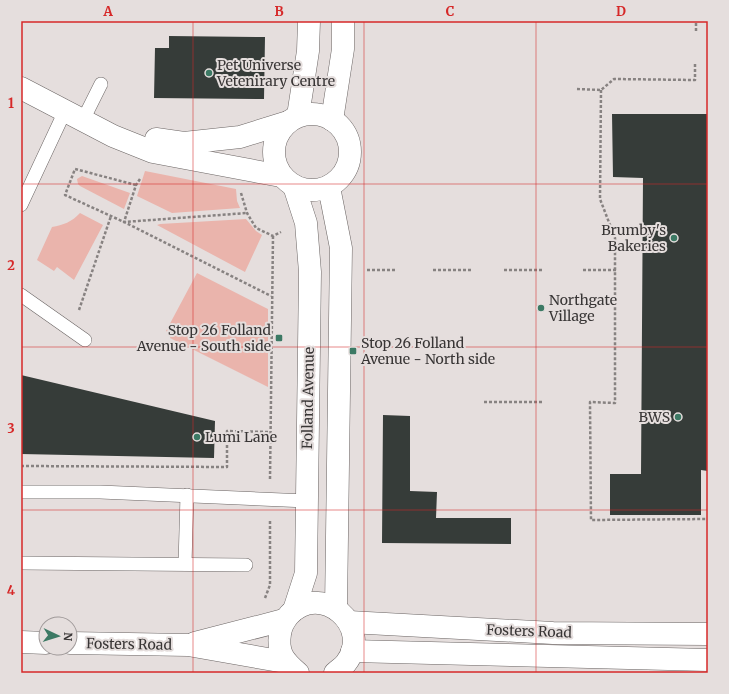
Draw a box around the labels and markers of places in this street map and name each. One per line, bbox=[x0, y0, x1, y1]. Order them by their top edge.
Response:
place label: Pet Universe Vetenirary Centre bbox=[216, 56, 335, 90]
marker: Pet Universe Vetenirary Centre bbox=[204, 68, 214, 78]
place label: Brumby's Bakeries bbox=[601, 221, 666, 255]
marker: Brumby's Bakeries bbox=[669, 233, 679, 243]
place label: Northgate Village bbox=[548, 291, 617, 325]
marker: Northgate Village bbox=[536, 303, 546, 313]
place label: Stop 26 Folland Avenue - South side bbox=[136, 321, 272, 355]
marker: Stop 26 Folland Avenue - South side bbox=[274, 333, 284, 343]
place label: Stop 26 Folland Avenue - North side bbox=[360, 334, 495, 368]
marker: Stop 26 Folland Avenue - North side bbox=[348, 346, 358, 356]
place label: BWS bbox=[639, 408, 670, 426]
marker: BWS bbox=[673, 412, 683, 422]
place label: Lumi Lane bbox=[205, 428, 277, 446]
marker: Lumi Lane bbox=[192, 432, 202, 442]

